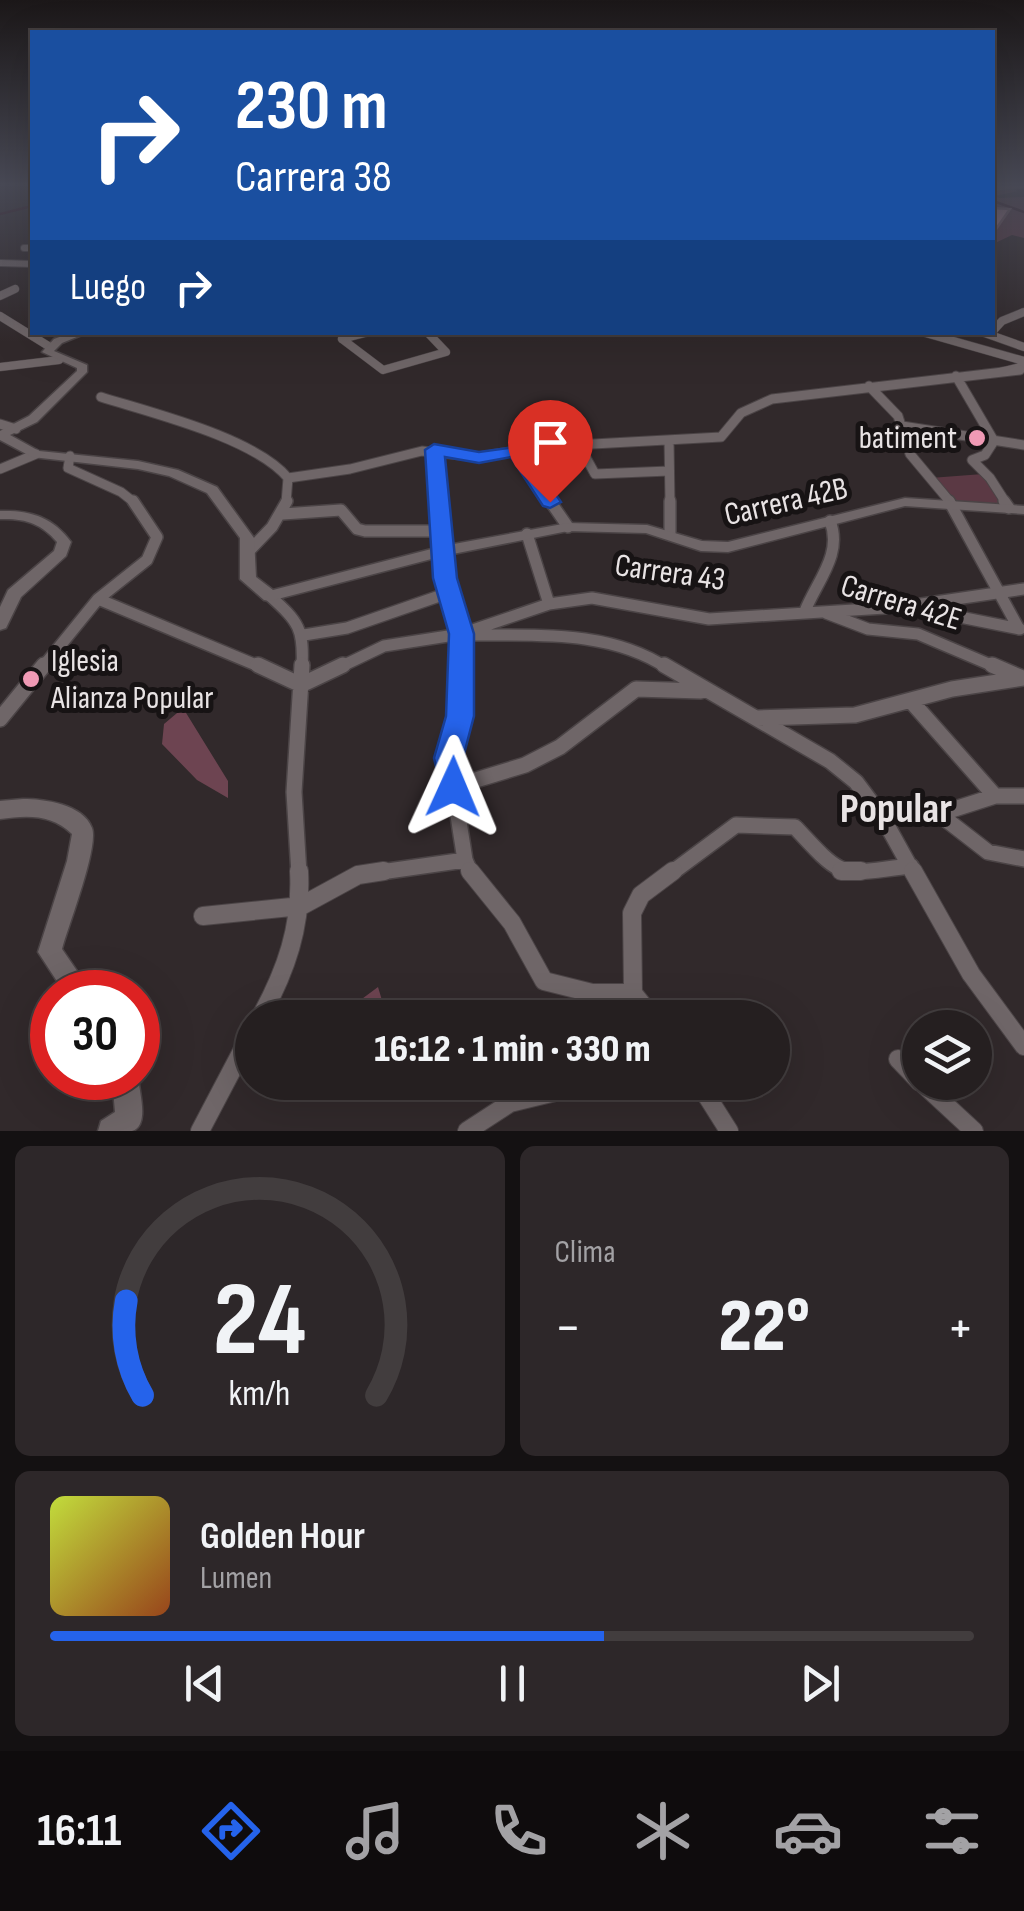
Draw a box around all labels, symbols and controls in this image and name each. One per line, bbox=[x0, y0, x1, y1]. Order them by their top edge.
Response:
text: 230 m bbox=[235, 65, 388, 149]
icon: right bbox=[70, 70, 200, 200]
text: Carrera 38 bbox=[235, 150, 392, 205]
icon: right bbox=[166, 260, 221, 315]
text: Luego bbox=[70, 265, 146, 310]
pin bbox=[508, 400, 593, 503]
icon: arrive bbox=[523, 415, 578, 470]
place label: batiment bbox=[859, 419, 957, 458]
marker: batiment bbox=[966, 427, 988, 449]
street label: Carrera 42B bbox=[721, 469, 851, 535]
street label: Carrera 43 bbox=[612, 546, 728, 600]
street label: Carrera 42E bbox=[836, 566, 966, 640]
place label: Iglesia Alianza Popular bbox=[50, 642, 213, 718]
marker: Iglesia Alianza Popular bbox=[20, 668, 42, 690]
position arrow bbox=[401, 735, 505, 839]
district label: Popular bbox=[840, 784, 952, 835]
speed limit sign: 30 bbox=[30, 970, 160, 1100]
map controls bbox=[902, 1010, 992, 1100]
button: layers bbox=[902, 1010, 992, 1100]
text: 16:12 · 1 min · 330 m bbox=[374, 1027, 651, 1072]
text: Clima bbox=[555, 1233, 615, 1272]
text: 24 bbox=[213, 1259, 307, 1384]
text: 22° bbox=[718, 1282, 810, 1373]
text: − bbox=[555, 1295, 581, 1362]
text: + bbox=[947, 1295, 974, 1362]
text: km/h bbox=[229, 1373, 291, 1416]
text: Golden Hour bbox=[200, 1514, 365, 1559]
text: Lumen bbox=[200, 1559, 272, 1598]
icon: previous bbox=[177, 1656, 232, 1711]
icon: pause bbox=[485, 1656, 540, 1711]
icon: next bbox=[793, 1656, 848, 1711]
icon: directions bbox=[196, 1796, 266, 1866]
icon: music bbox=[340, 1796, 410, 1866]
icon: phone bbox=[484, 1796, 554, 1866]
icon: climate bbox=[628, 1796, 698, 1866]
icon: car bbox=[773, 1796, 843, 1866]
icon: filters bbox=[917, 1796, 987, 1866]
text: 16:11 bbox=[37, 1804, 121, 1859]

